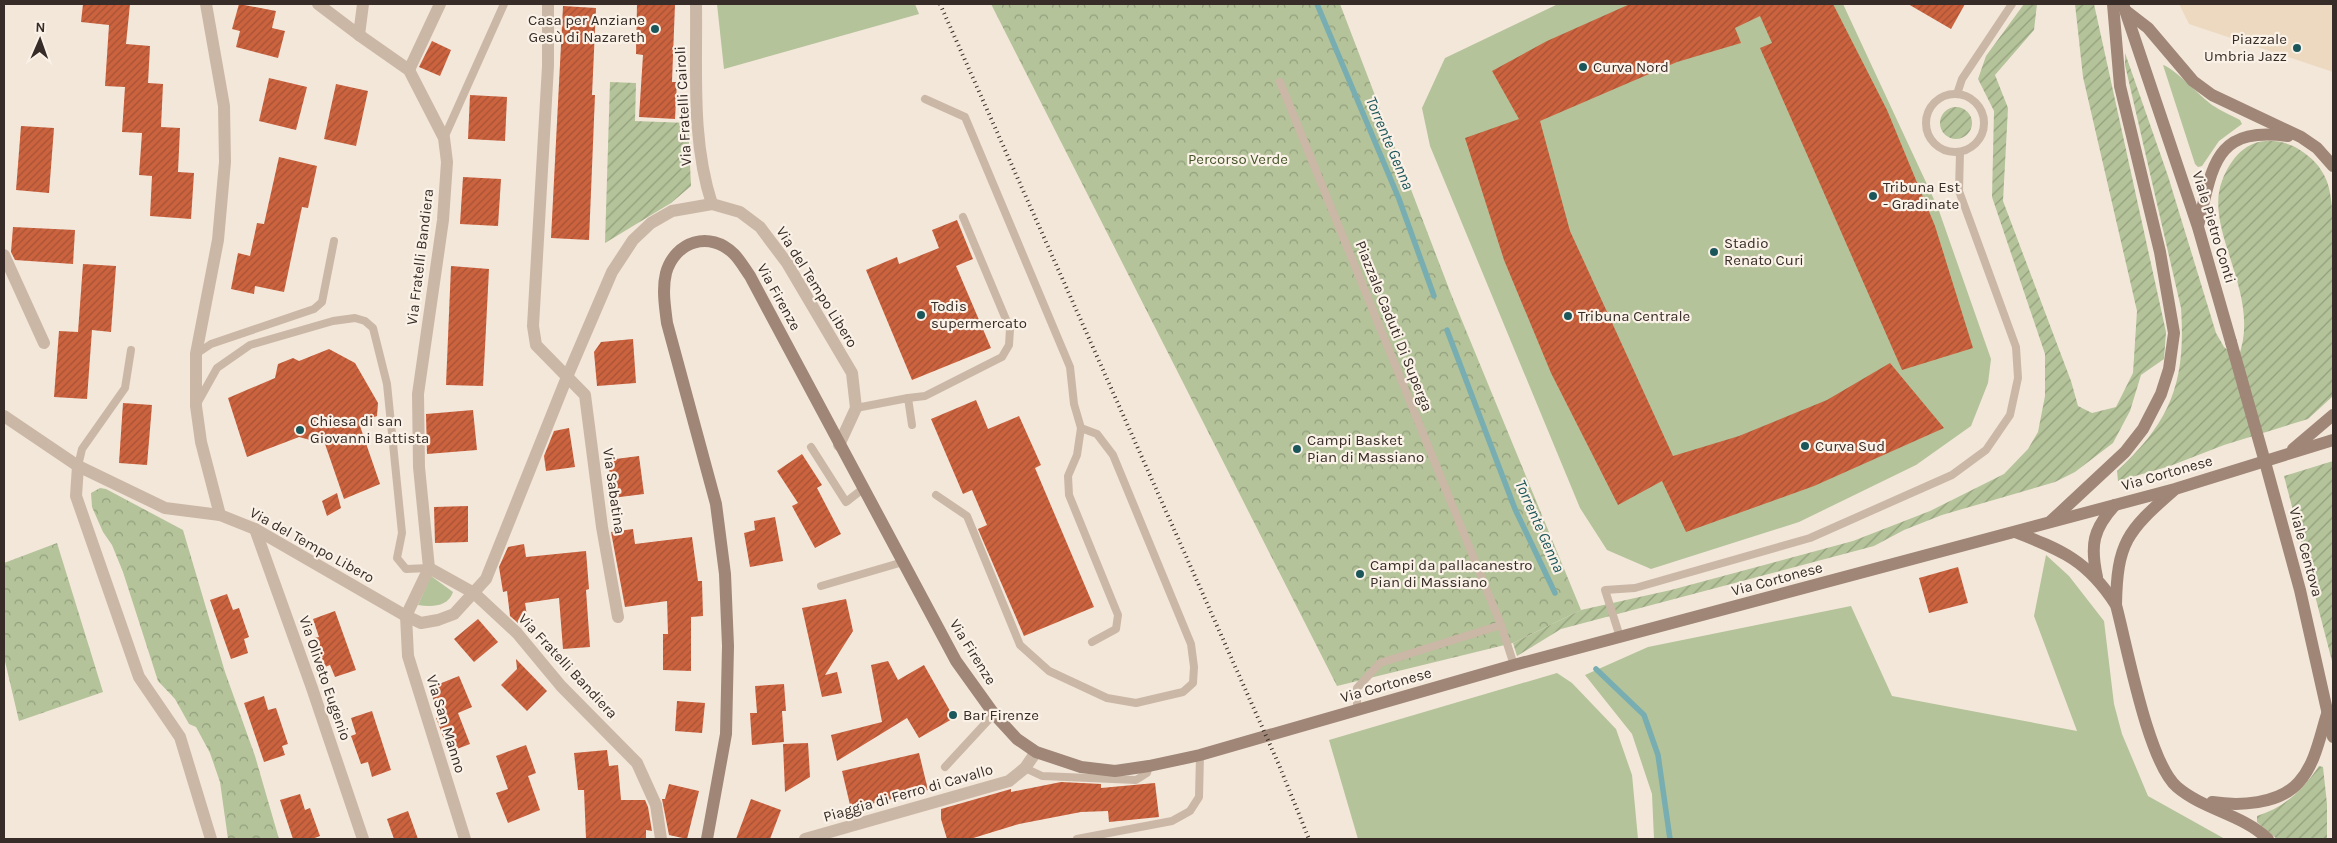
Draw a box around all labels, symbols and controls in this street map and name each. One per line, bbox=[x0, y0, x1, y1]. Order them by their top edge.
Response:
place label: Casa per Anziane Gesù di Nazareth bbox=[528, 11, 645, 46]
north arrow bbox=[15, 15, 65, 65]
text: N bbox=[35, 19, 46, 36]
marker: Casa per Anziane Gesù di Nazareth bbox=[649, 23, 661, 35]
place label: Piazzale Umbria Jazz bbox=[2204, 30, 2287, 65]
marker: Piazzale Umbria Jazz bbox=[2291, 42, 2303, 54]
street label: Via Fratelli Cairoli bbox=[671, 45, 695, 167]
place label: Curva Nord bbox=[1593, 58, 1669, 76]
marker: Curva Nord bbox=[1577, 61, 1589, 73]
water label: Torrente Genna bbox=[1362, 94, 1418, 192]
park label: Percorso Verde bbox=[1188, 150, 1288, 168]
street label: Viale Pietro Conti bbox=[2188, 169, 2240, 285]
place label: Tribuna Est - Gradinate bbox=[1883, 178, 1960, 213]
street label: Via Fratelli Bandiera bbox=[403, 188, 437, 326]
marker: Tribuna Est - Gradinate bbox=[1867, 190, 1879, 202]
street label: Via del Tempo Libero bbox=[772, 223, 862, 351]
place label: Stadio Renato Curi bbox=[1724, 234, 1804, 269]
street label: Piazzale Caduti Di Superga bbox=[1351, 238, 1437, 414]
marker: Stadio Renato Curi bbox=[1708, 246, 1720, 258]
street label: Via Firenze bbox=[753, 260, 805, 334]
place label: Todis supermercato bbox=[931, 297, 1027, 332]
place label: Tribuna Centrale bbox=[1578, 307, 1690, 325]
marker: Todis supermercato bbox=[915, 309, 927, 321]
marker: Tribuna Centrale bbox=[1562, 310, 1574, 322]
place label: Chiesa di san Giovanni Battista bbox=[310, 412, 429, 447]
marker: Chiesa di san Giovanni Battista bbox=[294, 424, 306, 436]
place label: Campi Basket Pian di Massiano bbox=[1307, 431, 1424, 466]
place label: Curva Sud bbox=[1815, 437, 1885, 455]
marker: Curva Sud bbox=[1799, 440, 1811, 452]
marker: Campi Basket Pian di Massiano bbox=[1291, 443, 1303, 455]
street label: Via Sabatina bbox=[599, 447, 629, 535]
street label: Via Cortonese bbox=[2119, 451, 2215, 495]
water label: Torrente Genna bbox=[1511, 477, 1569, 575]
street label: Via del Tempo Libero bbox=[247, 503, 377, 587]
street label: Viale Centova bbox=[2285, 505, 2327, 599]
place label: Campi da pallacanestro Pian di Massiano bbox=[1370, 556, 1533, 591]
street label: Via Cortonese bbox=[1729, 558, 1825, 600]
marker: Campi da pallacanestro Pian di Massiano bbox=[1354, 568, 1366, 580]
street label: Via Fratelli Bandiera bbox=[515, 610, 621, 722]
street label: Via Oliveto Eugenio bbox=[295, 613, 355, 743]
street label: Via Firenze bbox=[946, 616, 1000, 688]
street label: Via Cortonese bbox=[1338, 663, 1434, 707]
street label: Via San Manno bbox=[422, 673, 470, 775]
place label: Bar Firenze bbox=[963, 706, 1039, 724]
marker: Bar Firenze bbox=[947, 709, 959, 721]
street label: Piaggia di Ferro di Cavallo bbox=[821, 760, 995, 826]

